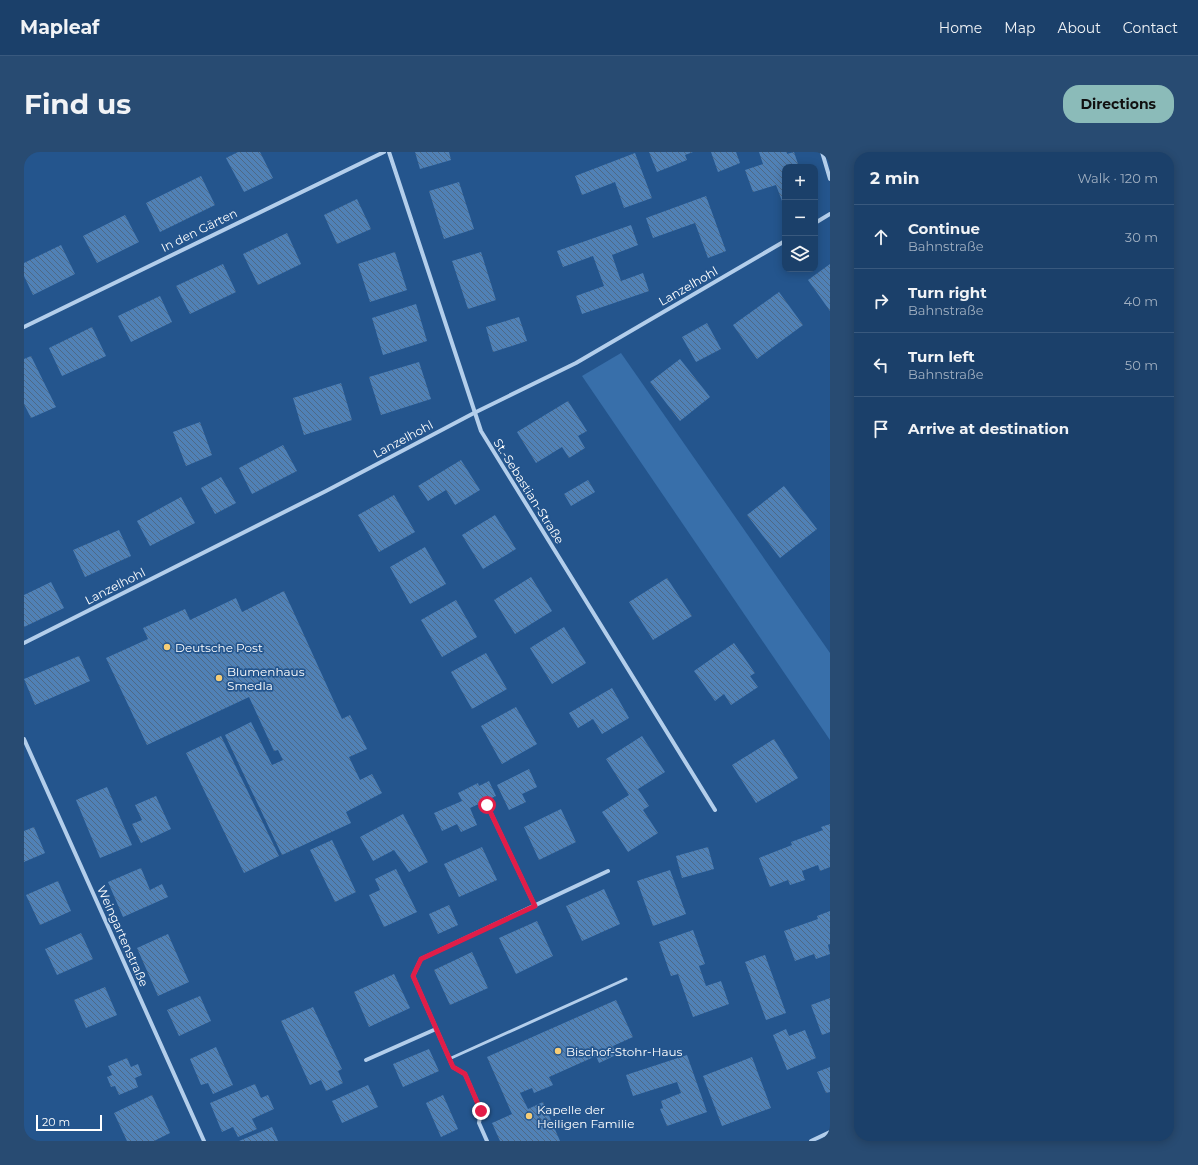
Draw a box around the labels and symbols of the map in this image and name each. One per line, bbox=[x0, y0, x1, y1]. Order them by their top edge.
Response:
street label: In den Gärten bbox=[158, 205, 240, 255]
street label: Lanzelhohl bbox=[656, 263, 720, 309]
street label: Lanzelhohl bbox=[370, 417, 436, 461]
street label: St.-Sebastian-Straße bbox=[490, 436, 568, 546]
street label: Lanzelhohl bbox=[82, 564, 148, 608]
place label: Deutsche Post bbox=[175, 640, 263, 655]
marker: Deutsche Post bbox=[162, 642, 172, 652]
place label: Blumenhaus Smedla bbox=[227, 664, 305, 693]
marker: Blumenhaus Smedla bbox=[214, 673, 224, 683]
route start bbox=[478, 796, 496, 814]
street label: Weingartenstraße bbox=[94, 883, 152, 989]
place label: Bischof-Stohr-Haus bbox=[566, 1044, 683, 1059]
marker: Bischof-Stohr-Haus bbox=[553, 1046, 563, 1056]
route end bbox=[472, 1102, 490, 1120]
place label: Kapelle der Heiligen Familie bbox=[537, 1102, 635, 1131]
marker: Kapelle der Heiligen Familie bbox=[524, 1111, 534, 1121]
scale bar bbox=[36, 1113, 102, 1132]

